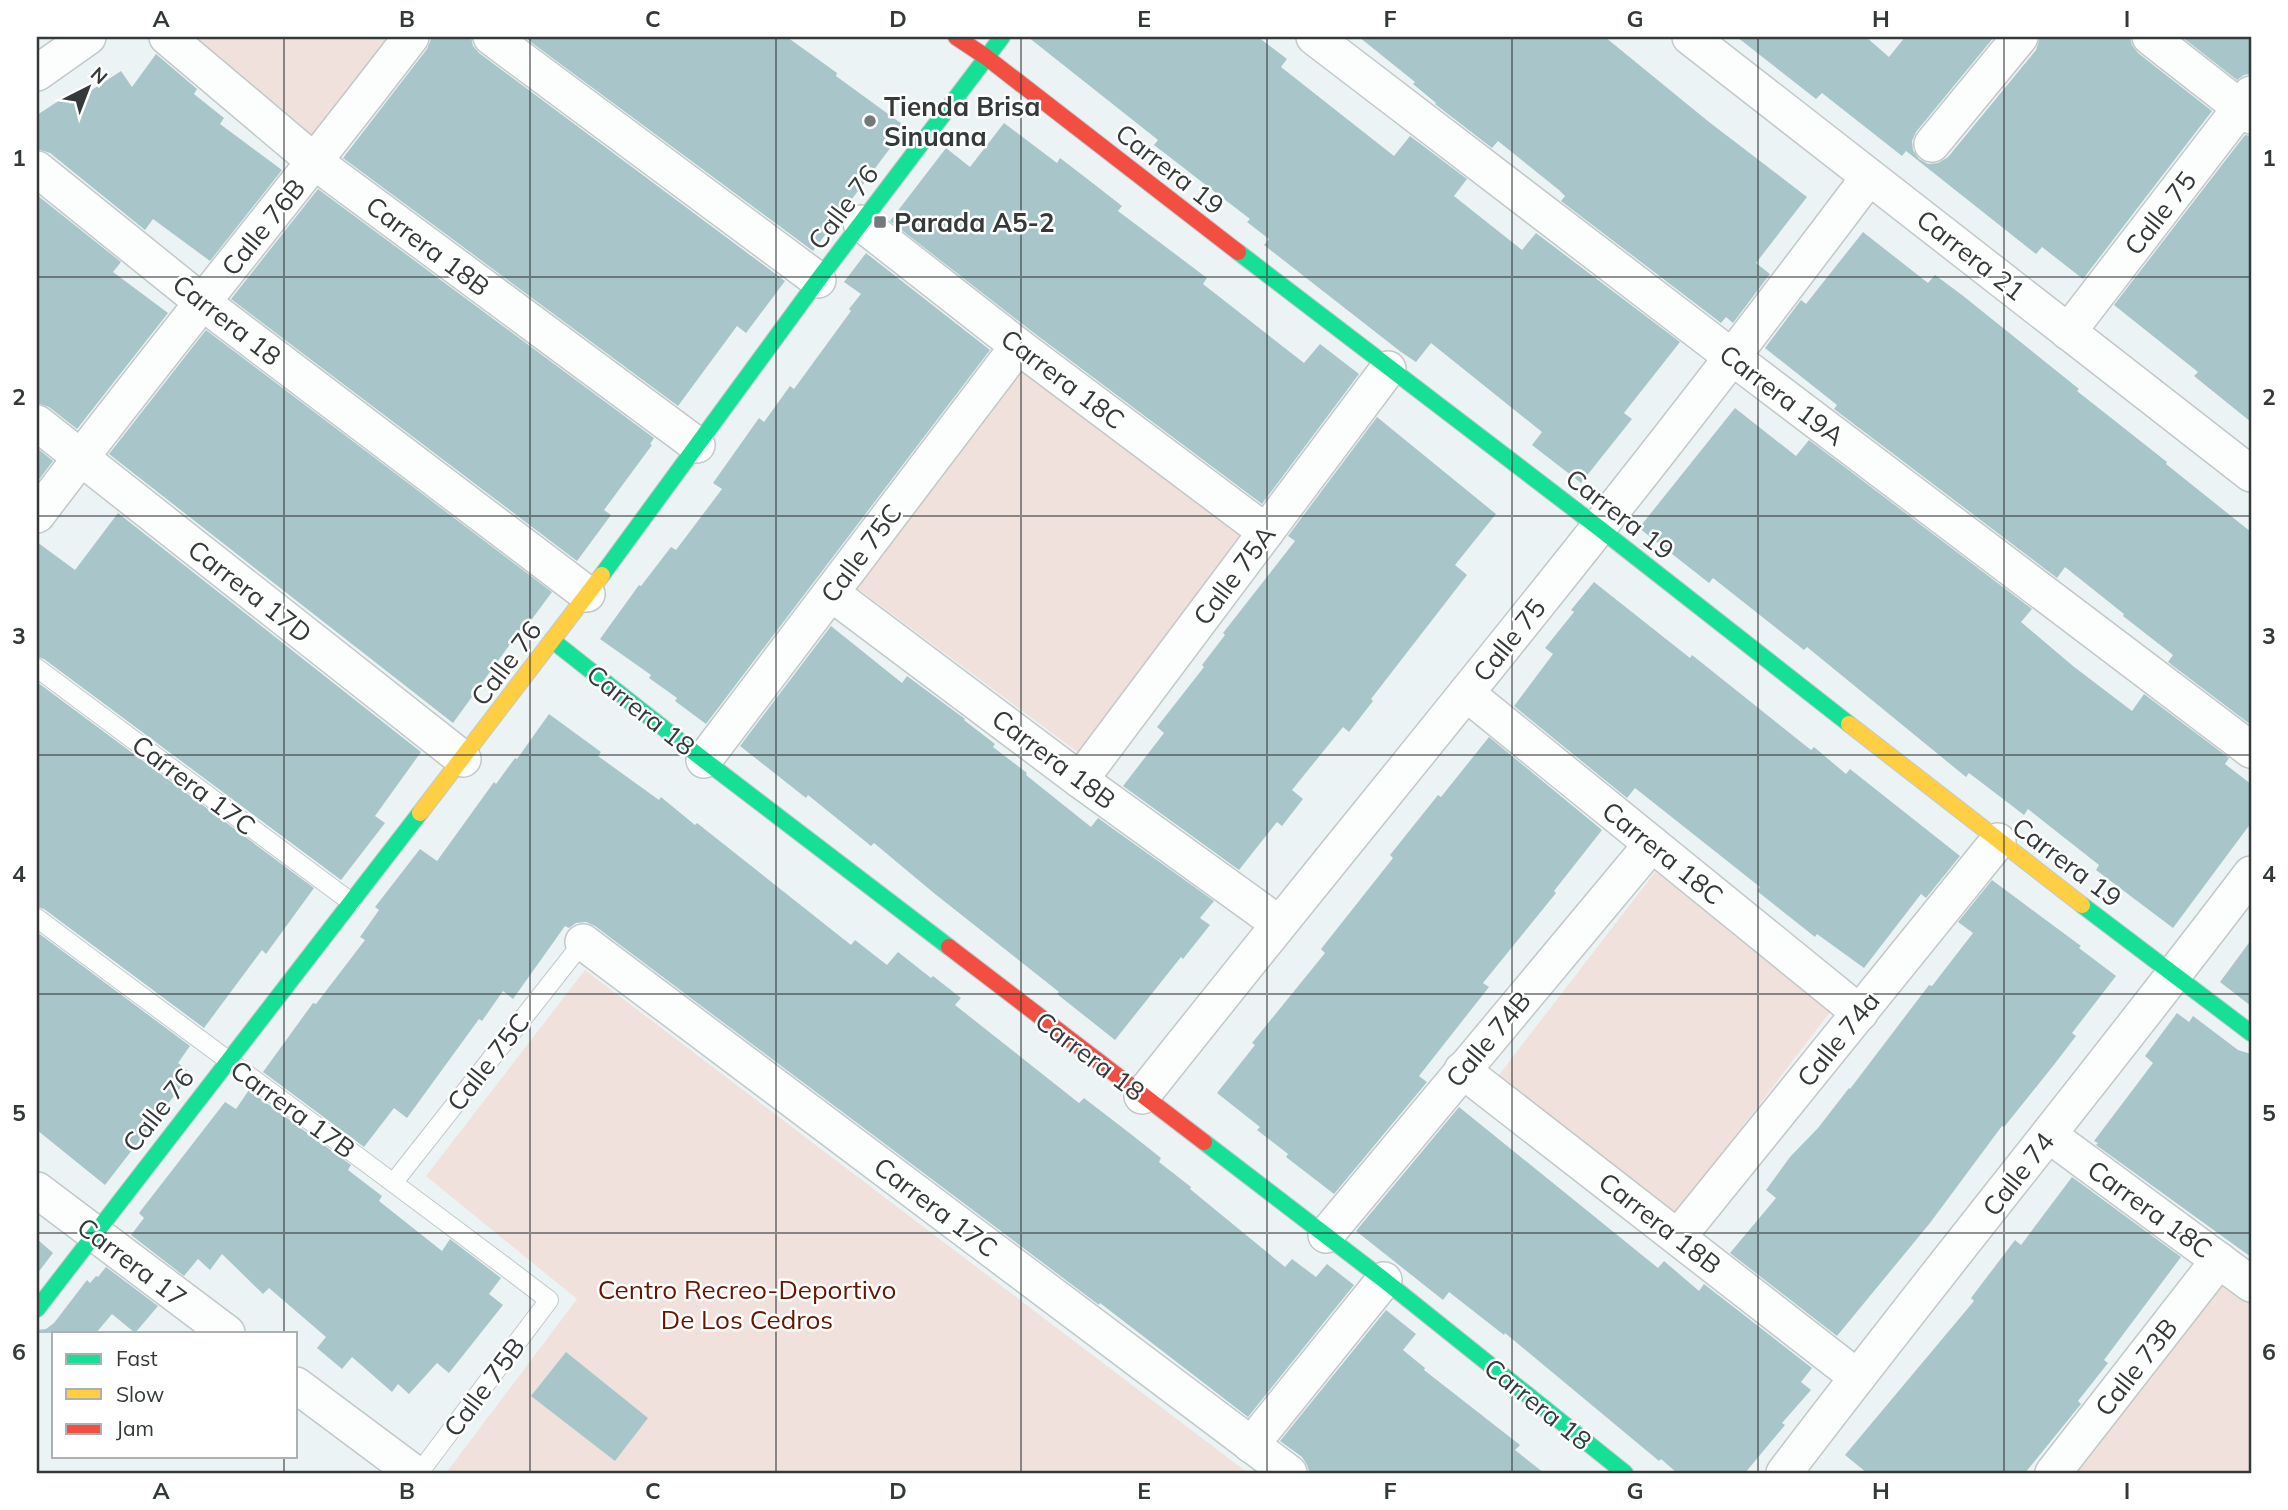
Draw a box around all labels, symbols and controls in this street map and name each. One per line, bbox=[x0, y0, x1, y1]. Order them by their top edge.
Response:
text: A bbox=[152, 4, 170, 33]
text: B bbox=[399, 4, 415, 33]
text: C bbox=[645, 4, 661, 33]
text: D bbox=[889, 4, 907, 33]
text: E bbox=[1137, 4, 1151, 33]
text: F bbox=[1383, 4, 1397, 33]
text: G bbox=[1626, 4, 1644, 33]
text: H bbox=[1872, 4, 1890, 33]
text: I bbox=[2124, 4, 2130, 33]
north arrow bbox=[52, 52, 122, 122]
text: N bbox=[86, 62, 113, 89]
place label: Tienda Brisa Sinuana bbox=[884, 90, 1040, 153]
marker: Tienda Brisa Sinuana bbox=[862, 113, 878, 129]
street label: Carrera 19 bbox=[1109, 116, 1231, 222]
text: 1 bbox=[12, 143, 26, 172]
text: 1 bbox=[2262, 143, 2276, 172]
street label: Calle 76 bbox=[800, 158, 886, 256]
street label: Calle 75 bbox=[2117, 164, 2203, 262]
street label: Calle 76B bbox=[214, 172, 312, 282]
street label: Carrera 18B bbox=[360, 189, 496, 303]
street label: Carrera 21 bbox=[1910, 202, 2032, 308]
place label: Parada A5-2 bbox=[894, 206, 1055, 239]
marker: Parada A5-2 bbox=[872, 214, 888, 230]
street label: Carrera 18 bbox=[166, 267, 288, 373]
street label: Carrera 18C bbox=[995, 322, 1131, 436]
street label: Carrera 19A bbox=[1713, 337, 1851, 453]
text: 2 bbox=[12, 382, 26, 411]
text: 2 bbox=[2262, 382, 2276, 411]
street label: Carrera 19 bbox=[1559, 461, 1681, 567]
street label: Calle 75C bbox=[813, 497, 909, 609]
street label: Calle 75A bbox=[1186, 519, 1282, 631]
street label: Carrera 17D bbox=[181, 532, 319, 650]
street label: Calle 75 bbox=[1466, 592, 1552, 688]
street label: Calle 76 bbox=[463, 614, 549, 712]
text: 3 bbox=[12, 621, 26, 650]
text: 3 bbox=[2262, 621, 2276, 650]
street label: Carrera 18 bbox=[580, 657, 702, 763]
street label: Carrera 18B bbox=[986, 702, 1122, 816]
street label: Carrera 17C bbox=[126, 728, 262, 842]
street label: Carrera 18C bbox=[1596, 794, 1730, 912]
street label: Carrera 19 bbox=[2006, 810, 2128, 914]
text: 4 bbox=[12, 859, 26, 888]
text: 4 bbox=[2262, 859, 2276, 888]
street label: Calle 74B bbox=[1438, 984, 1538, 1094]
street label: Calle 74a bbox=[1790, 985, 1886, 1093]
street label: Carrera 18 bbox=[1029, 1004, 1151, 1108]
street label: Calle 75C bbox=[440, 1006, 536, 1118]
street label: Carrera 17B bbox=[224, 1053, 362, 1165]
street label: Calle 76 bbox=[115, 1061, 201, 1159]
text: 5 bbox=[12, 1098, 26, 1127]
text: 5 bbox=[2262, 1098, 2276, 1127]
street label: Calle 74 bbox=[1975, 1125, 2061, 1223]
street label: Carrera 17C bbox=[868, 1150, 1004, 1264]
street label: Carrera 18C bbox=[2081, 1153, 2219, 1265]
street label: Carrera 18B bbox=[1592, 1165, 1728, 1281]
street label: Carrera 17 bbox=[71, 1210, 193, 1314]
park label: Centro Recreo-Deportivo De Los Cedros bbox=[598, 1273, 896, 1336]
street label: Calle 73B bbox=[2088, 1311, 2184, 1423]
street label: Calle 75B bbox=[436, 1331, 532, 1443]
legend bbox=[52, 1332, 298, 1458]
text: 6 bbox=[12, 1337, 26, 1366]
text: 6 bbox=[2262, 1337, 2276, 1366]
text: Fast bbox=[116, 1345, 158, 1371]
street label: Carrera 18 bbox=[1478, 1351, 1598, 1457]
text: Slow bbox=[116, 1381, 164, 1407]
text: Jam bbox=[116, 1415, 154, 1441]
text: A bbox=[152, 1476, 170, 1505]
text: B bbox=[399, 1476, 415, 1505]
text: C bbox=[645, 1476, 661, 1505]
text: D bbox=[889, 1476, 907, 1505]
text: E bbox=[1137, 1476, 1151, 1505]
text: F bbox=[1383, 1476, 1397, 1505]
text: G bbox=[1626, 1476, 1644, 1505]
text: H bbox=[1872, 1476, 1890, 1505]
text: I bbox=[2124, 1476, 2130, 1505]

